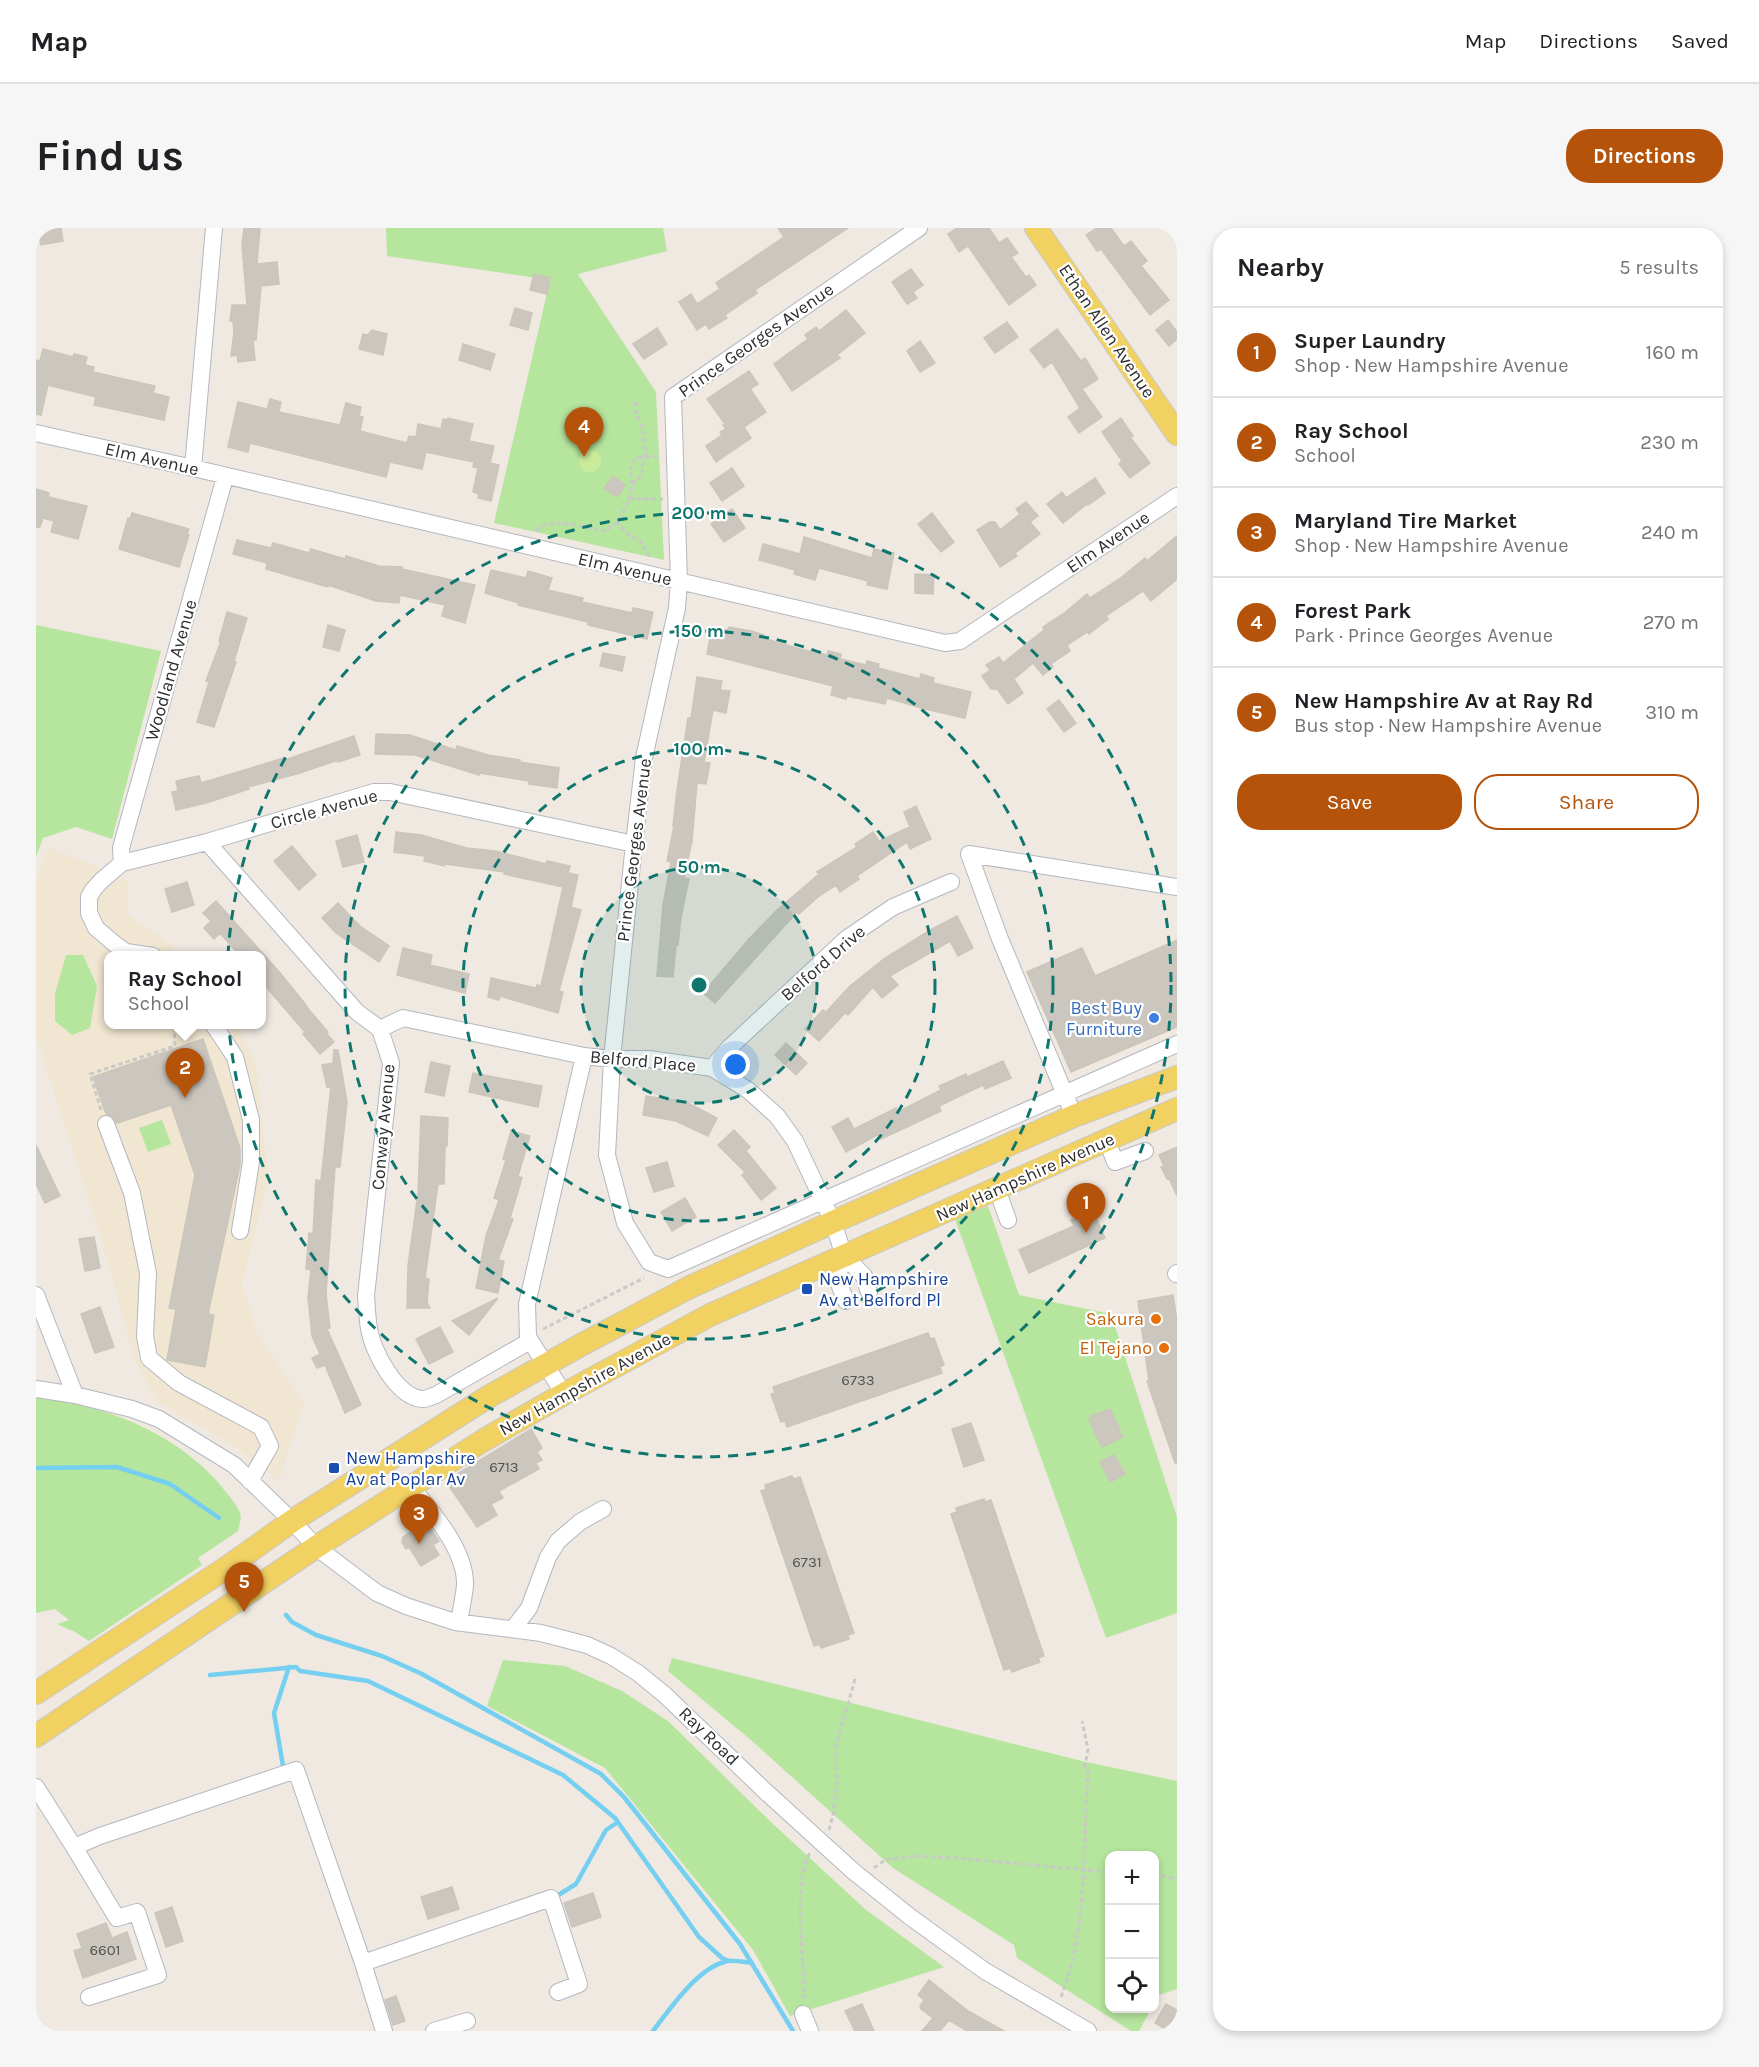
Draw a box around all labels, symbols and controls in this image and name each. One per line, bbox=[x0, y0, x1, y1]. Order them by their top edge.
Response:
text: Map bbox=[30, 25, 88, 58]
text: Map bbox=[1465, 29, 1506, 53]
text: Directions bbox=[1539, 29, 1638, 53]
text: Saved bbox=[1671, 29, 1729, 53]
button: Directions bbox=[1566, 129, 1723, 183]
text: Find us bbox=[36, 131, 184, 181]
text: Nearby bbox=[1237, 252, 1324, 283]
text: 5 results bbox=[1619, 256, 1699, 279]
street label: Ethan Allen Avenue bbox=[1054, 260, 1160, 402]
street label: Prince Georges Avenue bbox=[674, 278, 838, 402]
text: Super Laundry bbox=[1294, 328, 1446, 354]
text: 1 bbox=[1253, 341, 1260, 364]
text: 160 m bbox=[1646, 341, 1699, 364]
text: Shop · New Hampshire Avenue bbox=[1294, 354, 1568, 377]
pin: 4 bbox=[564, 408, 604, 457]
text: Ray School bbox=[1294, 418, 1409, 444]
text: 2 bbox=[1250, 431, 1263, 454]
text: 230 m bbox=[1640, 431, 1699, 454]
street label: Elm Avenue bbox=[103, 438, 201, 480]
text: School bbox=[1294, 444, 1356, 467]
text: 200 m bbox=[671, 502, 727, 524]
street label: Elm Avenue bbox=[1062, 506, 1154, 578]
text: Maryland Tire Market bbox=[1294, 508, 1517, 534]
text: 3 bbox=[1250, 521, 1263, 544]
text: 240 m bbox=[1641, 521, 1699, 544]
text: Shop · New Hampshire Avenue bbox=[1294, 534, 1568, 557]
street label: Elm Avenue bbox=[576, 548, 674, 590]
street label: Woodland Avenue bbox=[140, 597, 202, 743]
text: Forest Park bbox=[1294, 598, 1411, 624]
text: 4 bbox=[1251, 611, 1262, 634]
text: 270 m bbox=[1643, 611, 1699, 634]
text: 150 m bbox=[674, 620, 724, 642]
text: Park · Prince Georges Avenue bbox=[1294, 624, 1553, 647]
text: New Hampshire Av at Ray Rd bbox=[1294, 688, 1594, 714]
text: 5 bbox=[1251, 701, 1262, 724]
text: 310 m bbox=[1645, 701, 1699, 724]
text: Bus stop · New Hampshire Avenue bbox=[1294, 714, 1602, 737]
text: 100 m bbox=[674, 738, 724, 760]
street label: Prince Georges Avenue bbox=[612, 757, 656, 943]
button: Save bbox=[1237, 774, 1462, 830]
button: Share bbox=[1474, 774, 1699, 830]
street label: Circle Avenue bbox=[268, 784, 380, 834]
text: 50 m bbox=[677, 856, 721, 878]
street label: Belford Drive bbox=[776, 920, 870, 1006]
popup bbox=[104, 951, 266, 1029]
text: Ray School bbox=[128, 966, 242, 992]
centre of rings bbox=[689, 975, 709, 995]
text: School bbox=[128, 992, 190, 1015]
place label: Best Buy Furniture bbox=[1066, 997, 1143, 1040]
marker: Best Buy Furniture bbox=[1147, 1011, 1161, 1025]
street label: Belford Place bbox=[589, 1045, 697, 1077]
pin: 2 bbox=[166, 1048, 204, 1098]
your location bbox=[721, 1050, 750, 1079]
street label: Conway Avenue bbox=[367, 1063, 399, 1191]
street label: New Hampshire Avenue bbox=[932, 1128, 1118, 1226]
pin: 1 bbox=[1066, 1184, 1106, 1233]
place label: New Hampshire Av at Belford Pl bbox=[819, 1268, 949, 1311]
marker: New Hampshire Av at Belford Pl bbox=[800, 1282, 814, 1296]
place label: Sakura bbox=[1086, 1308, 1144, 1330]
marker: Sakura bbox=[1149, 1312, 1163, 1326]
street label: New Hampshire Avenue bbox=[495, 1328, 675, 1440]
place label: El Tejano bbox=[1079, 1337, 1152, 1359]
marker: El Tejano bbox=[1157, 1341, 1171, 1355]
house number: 6733 bbox=[841, 1371, 875, 1389]
place label: New Hampshire Av at Poplar Av bbox=[346, 1447, 476, 1490]
house number: 6713 bbox=[489, 1458, 519, 1476]
marker: New Hampshire Av at Poplar Av bbox=[327, 1461, 341, 1475]
pin: 3 bbox=[400, 1494, 439, 1544]
house number: 6731 bbox=[792, 1553, 822, 1571]
pin: 5 bbox=[224, 1562, 264, 1612]
street label: Ray Road bbox=[674, 1702, 744, 1770]
map controls bbox=[1105, 1851, 1159, 2013]
button: + bbox=[1105, 1851, 1159, 1905]
button: − bbox=[1105, 1905, 1159, 1959]
house number: 6601 bbox=[89, 1941, 121, 1959]
button: locate bbox=[1105, 1959, 1159, 2013]

